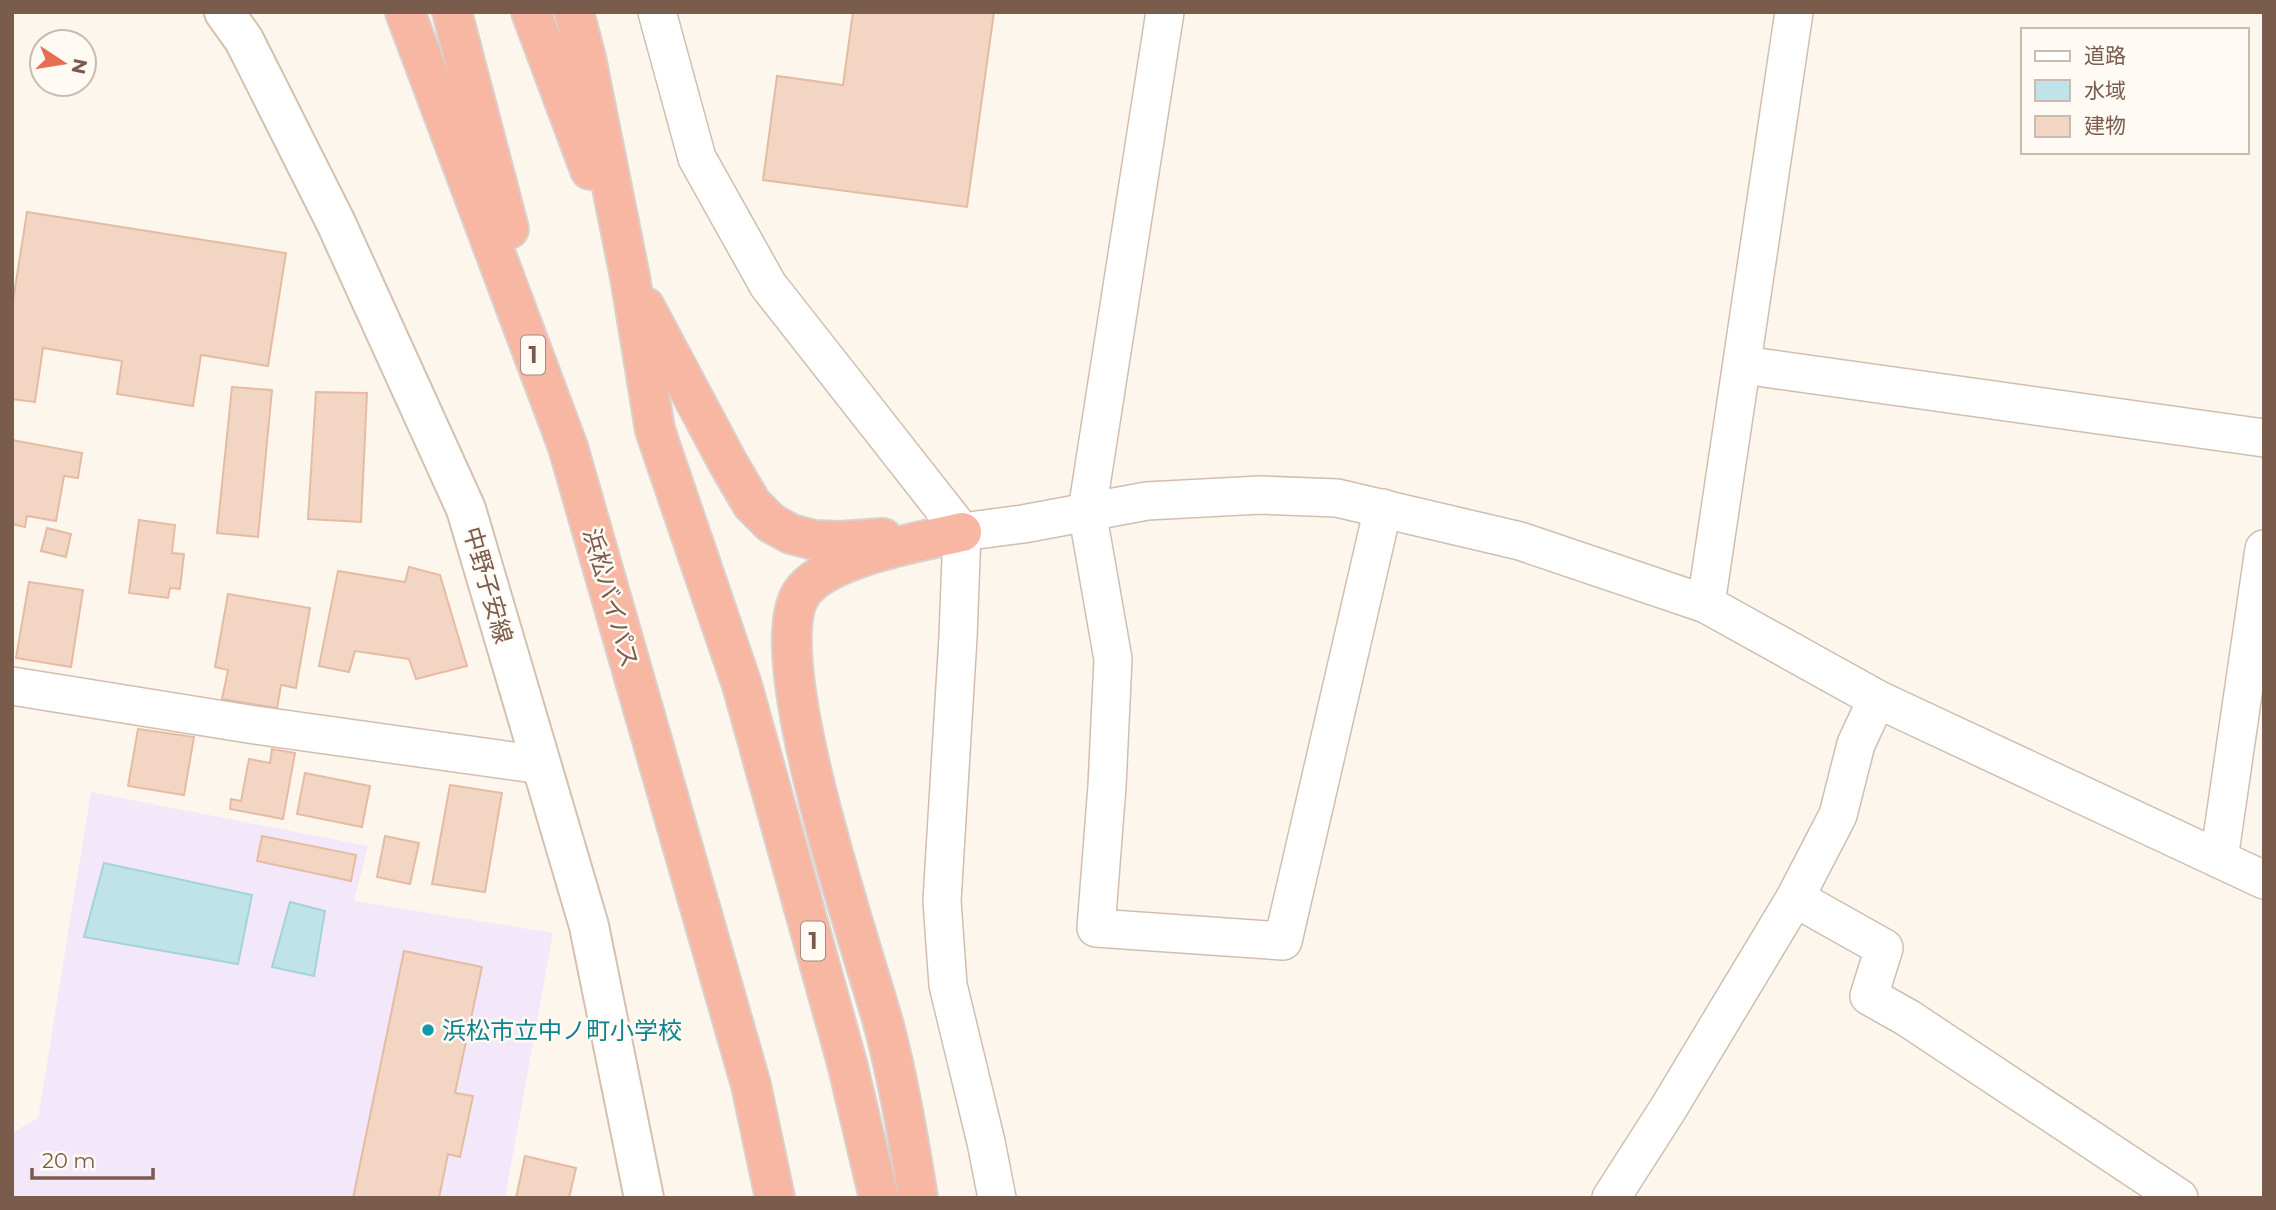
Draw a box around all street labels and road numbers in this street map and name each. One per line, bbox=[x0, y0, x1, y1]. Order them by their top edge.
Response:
road number: 1 bbox=[521, 336, 545, 374]
street label: 中野子安線 bbox=[458, 523, 518, 647]
street label: 浜松バイパス bbox=[577, 525, 645, 671]
road number: 1 bbox=[801, 922, 825, 960]

